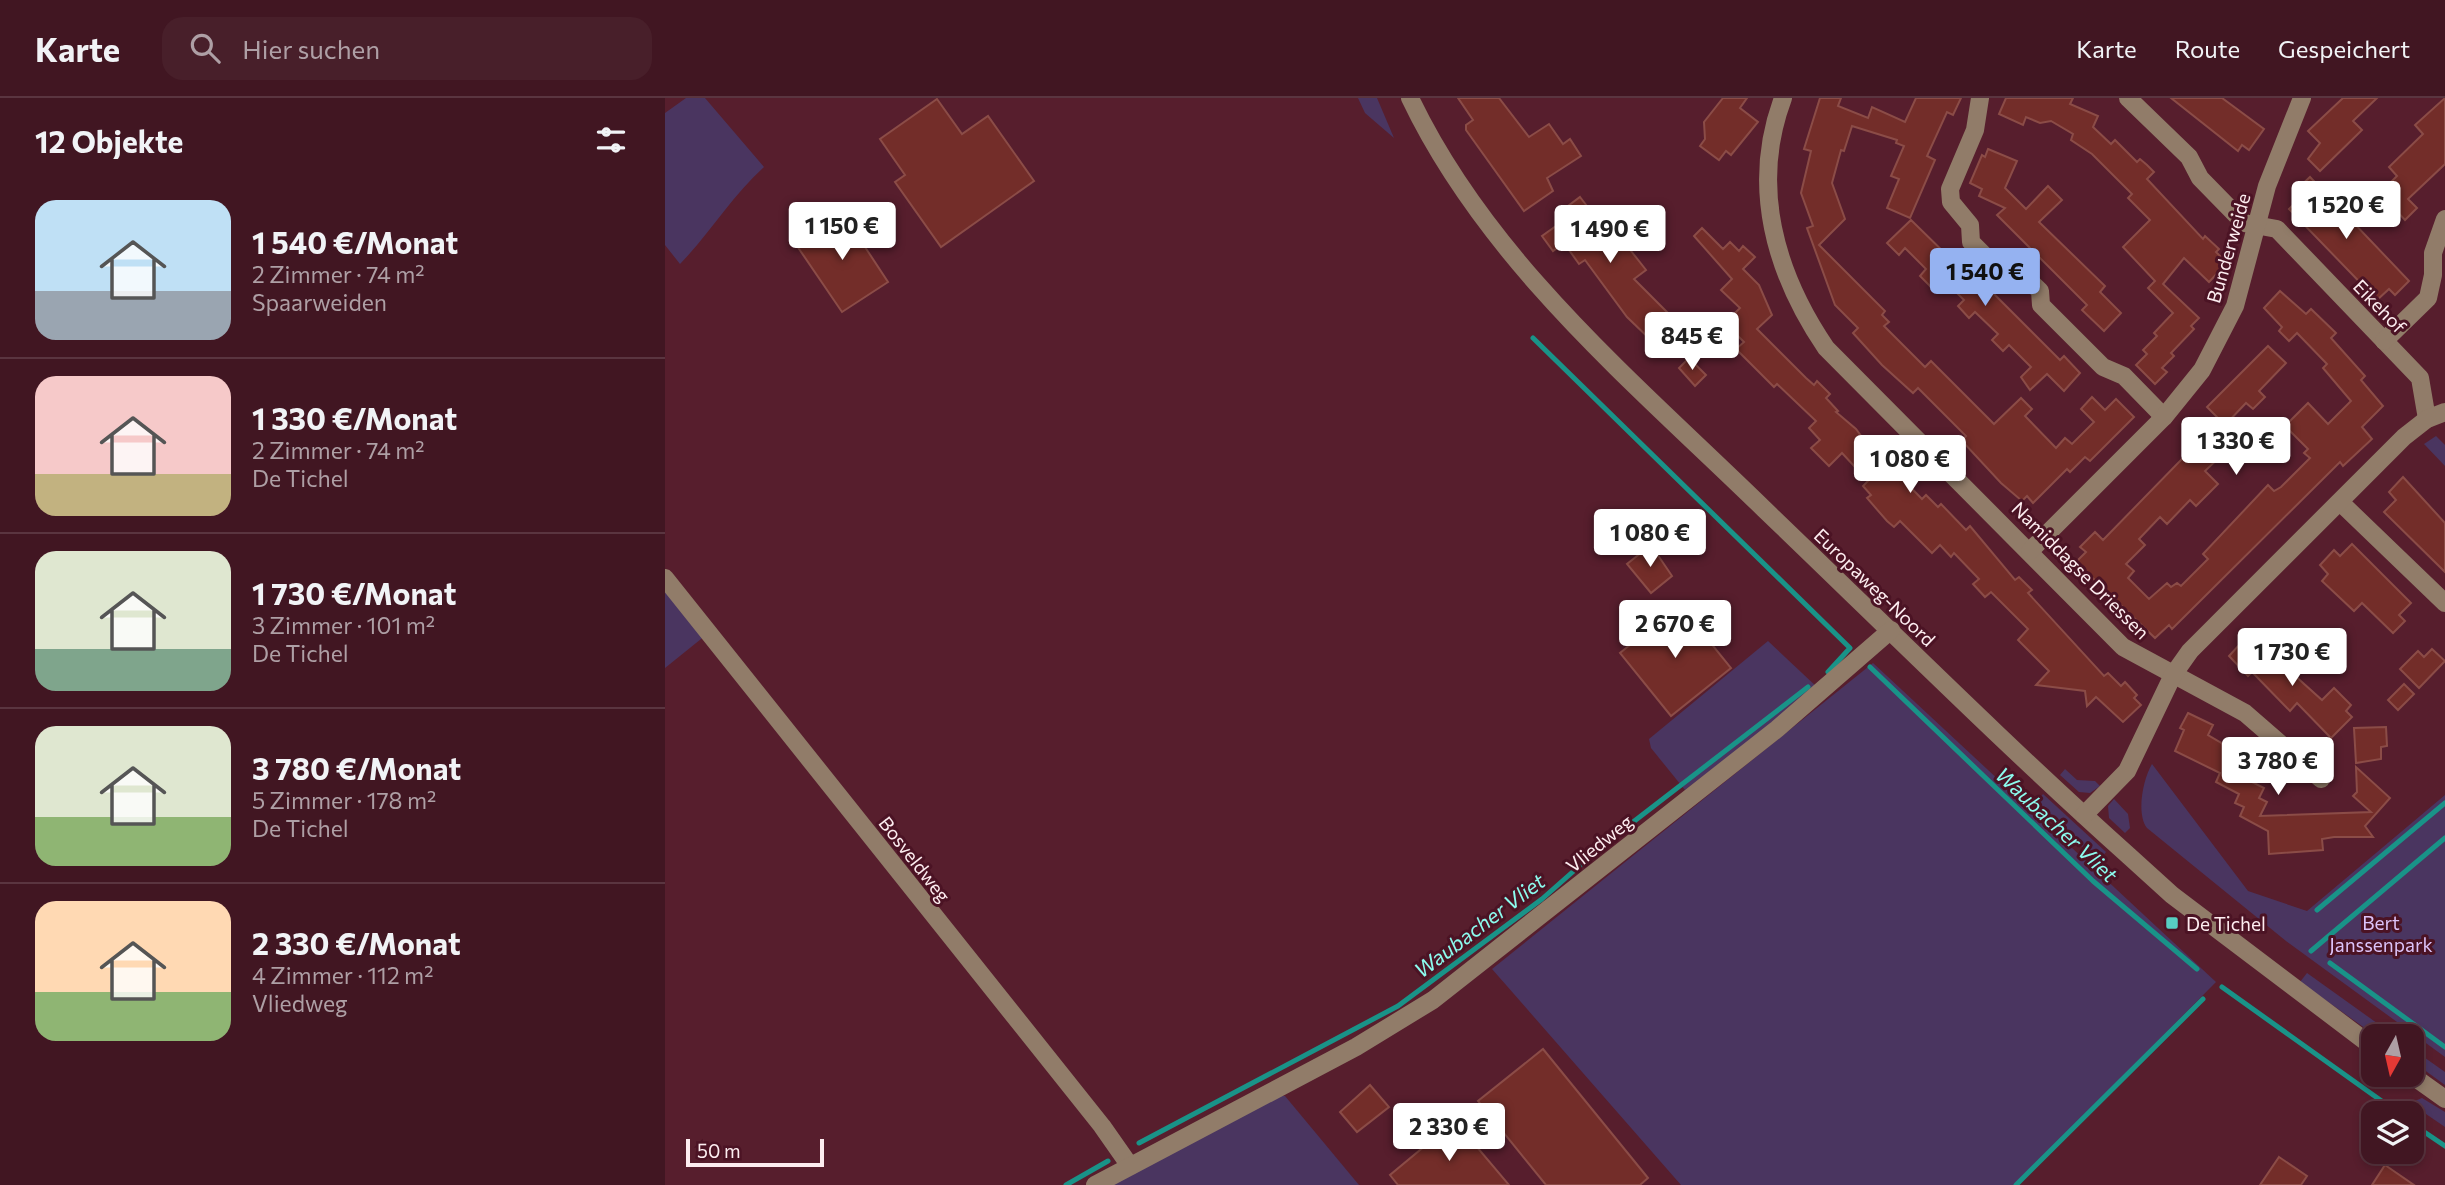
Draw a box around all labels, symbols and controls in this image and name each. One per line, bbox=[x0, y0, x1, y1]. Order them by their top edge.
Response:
search box bbox=[162, 17, 652, 80]
text: Karte bbox=[35, 28, 120, 69]
icon: search bbox=[186, 29, 224, 67]
text: Hier suchen bbox=[242, 33, 380, 64]
text: Karte bbox=[2076, 34, 2137, 63]
text: Route bbox=[2175, 34, 2240, 63]
text: Gespeichert bbox=[2278, 34, 2410, 63]
icon: filters bbox=[592, 121, 630, 159]
text: 12 Objekte bbox=[35, 122, 183, 159]
pin: 1 520 € bbox=[2281, 181, 2411, 241]
street label: Bunderweide bbox=[2201, 190, 2255, 306]
text: 1 520 € bbox=[2307, 190, 2385, 218]
pin: 1 150 € bbox=[777, 202, 907, 262]
pin: 1 490 € bbox=[1545, 206, 1675, 265]
text: 1 150 € bbox=[805, 211, 879, 239]
text: 1 490 € bbox=[1571, 214, 1649, 242]
text: 1 540 €/Monat bbox=[252, 223, 458, 260]
icon: home bbox=[91, 228, 175, 312]
pin: 1 540 € bbox=[1920, 248, 2050, 308]
text: 1 540 € bbox=[1946, 257, 2024, 285]
text: 2 Zimmer · 74 m² bbox=[252, 260, 425, 288]
street label: Eikehof bbox=[2349, 274, 2411, 338]
text: Spaarweiden bbox=[252, 288, 387, 316]
pin: 845 € bbox=[1643, 313, 1741, 372]
text: 845 € bbox=[1661, 321, 1723, 349]
text: 1 330 €/Monat bbox=[252, 399, 457, 436]
icon: home bbox=[91, 404, 175, 488]
pin: 1 330 € bbox=[2171, 418, 2301, 477]
text: 1 330 € bbox=[2197, 426, 2275, 454]
text: 2 Zimmer · 74 m² bbox=[252, 436, 425, 464]
pin: 1 080 € bbox=[1845, 436, 1975, 495]
text: 1 080 € bbox=[1870, 444, 1950, 472]
text: De Tichel bbox=[252, 464, 349, 492]
street label: Namiddagse Driessen bbox=[2008, 497, 2154, 643]
pin: 1 080 € bbox=[1585, 510, 1715, 569]
text: 1 080 € bbox=[1610, 518, 1690, 546]
street label: Europaweg-Noord bbox=[1810, 523, 1940, 651]
text: 1 730 €/Monat bbox=[252, 574, 456, 611]
icon: home bbox=[91, 579, 175, 663]
pin: 2 670 € bbox=[1610, 601, 1740, 660]
text: 2 670 € bbox=[1635, 609, 1715, 637]
text: 3 Zimmer · 101 m² bbox=[252, 611, 435, 639]
pin: 1 730 € bbox=[2227, 628, 2357, 688]
text: 1 730 € bbox=[2254, 637, 2330, 665]
text: De Tichel bbox=[252, 639, 349, 667]
pin: 3 780 € bbox=[2213, 738, 2343, 797]
text: 3 780 € bbox=[2238, 746, 2318, 774]
text: 3 780 €/Monat bbox=[252, 749, 461, 786]
icon: home bbox=[91, 754, 175, 838]
water label: Waubacher Vliet bbox=[1991, 761, 2123, 887]
text: 5 Zimmer · 178 m² bbox=[252, 786, 436, 814]
street label: Vliedweg bbox=[1561, 809, 1637, 877]
street label: Bosveldweg bbox=[874, 812, 956, 906]
text: De Tichel bbox=[252, 814, 349, 842]
water label: Waubacher Vliet bbox=[1409, 868, 1550, 982]
park label: Bert Janssenpark bbox=[2329, 911, 2433, 956]
place label: De Tichel bbox=[2186, 912, 2266, 935]
marker: De Tichel bbox=[2164, 915, 2180, 931]
text: 2 330 €/Monat bbox=[252, 924, 461, 961]
icon: home bbox=[91, 929, 175, 1013]
text: 4 Zimmer · 112 m² bbox=[252, 961, 433, 989]
text: Vliedweg bbox=[252, 989, 348, 1017]
north arrow bbox=[2361, 1024, 2424, 1087]
map controls bbox=[2361, 1024, 2424, 1164]
button: layers bbox=[2361, 1101, 2424, 1164]
pin: 2 330 € bbox=[1384, 1104, 1514, 1163]
text: 2 330 € bbox=[1409, 1112, 1489, 1140]
scale bar bbox=[686, 1136, 824, 1168]
text: 50 m bbox=[697, 1139, 741, 1162]

